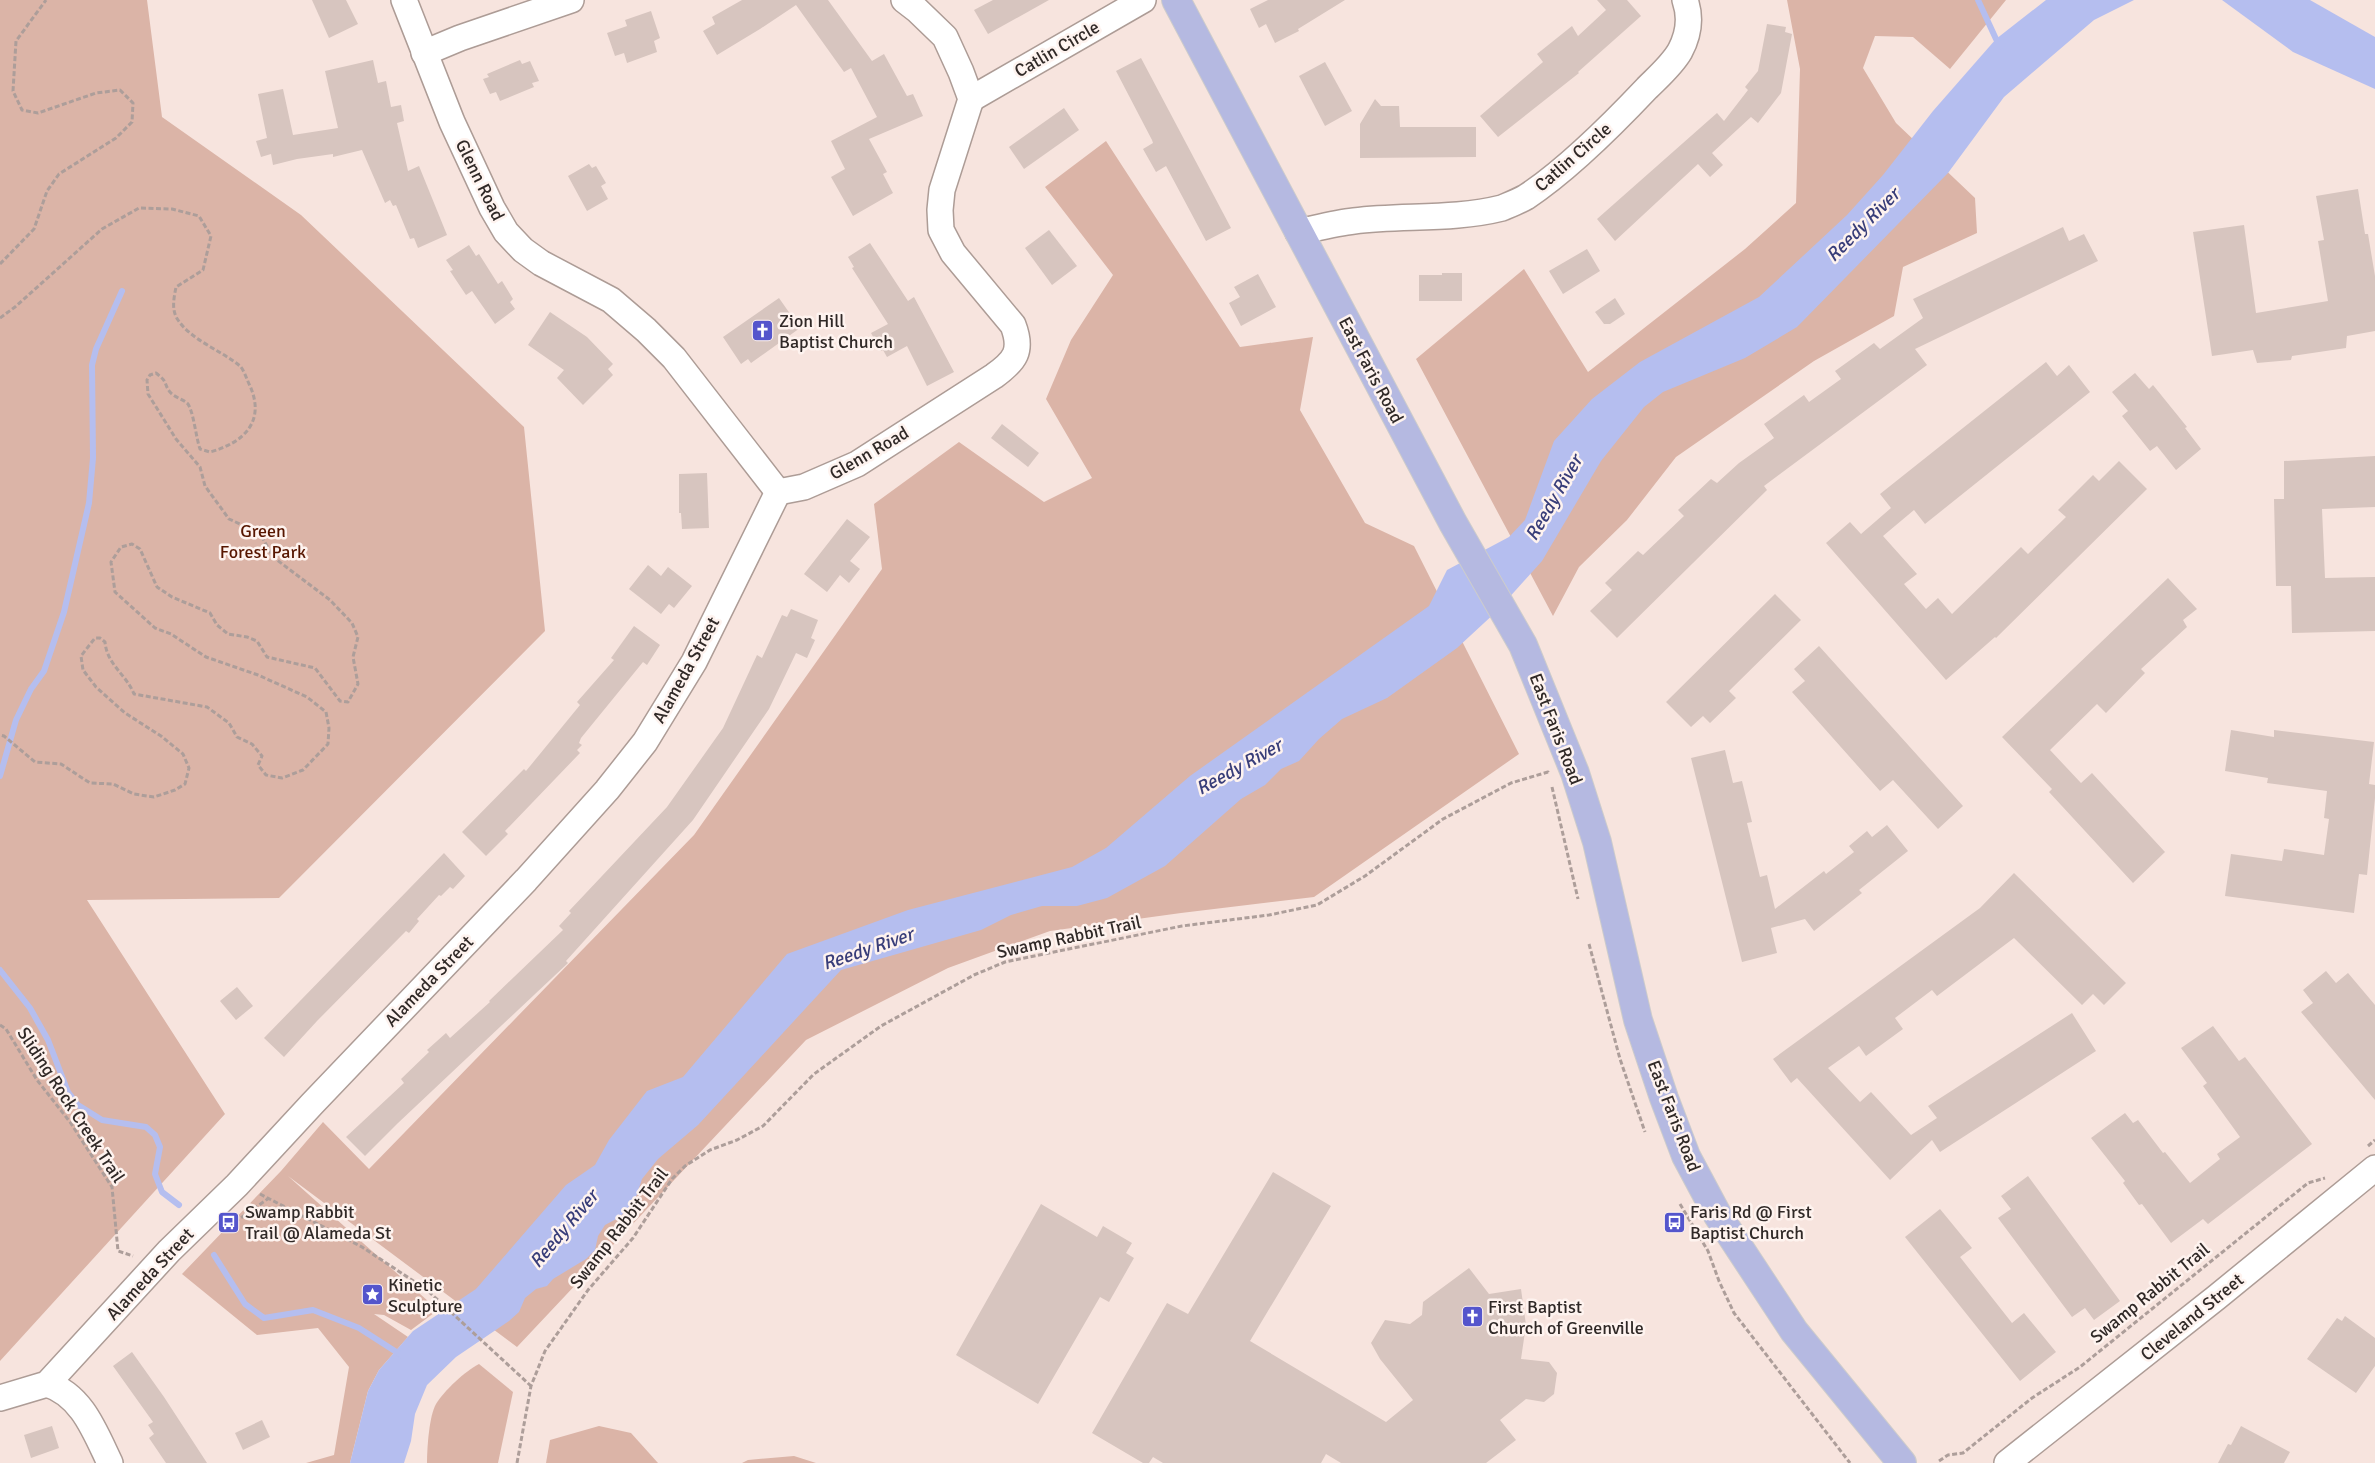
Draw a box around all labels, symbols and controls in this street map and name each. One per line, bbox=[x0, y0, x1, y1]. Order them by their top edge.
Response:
street label: Catlin Circle bbox=[1011, 16, 1103, 82]
street label: Catlin Circle bbox=[1530, 118, 1616, 196]
street label: Glenn Road bbox=[451, 136, 509, 224]
water label: Reedy River bbox=[1821, 181, 1907, 267]
place label: Zion Hill Baptist Church bbox=[779, 310, 893, 353]
street label: East Faris Road bbox=[1334, 313, 1408, 427]
church icon: Zion Hill Baptist Church bbox=[751, 319, 775, 343]
street label: Glenn Road bbox=[825, 422, 913, 484]
water label: Reedy River bbox=[1520, 448, 1590, 545]
park label: Green Forest Park bbox=[220, 520, 306, 563]
street label: Alameda Street bbox=[648, 613, 724, 727]
street label: East Faris Road bbox=[1525, 670, 1587, 788]
water label: Reedy River bbox=[1192, 732, 1289, 800]
street label: Swamp Rabbit Trail bbox=[995, 911, 1143, 963]
water label: Reedy River bbox=[819, 921, 919, 976]
street label: Alameda Street bbox=[380, 931, 478, 1031]
street label: Sliding Rock Creek Trail bbox=[12, 1023, 130, 1187]
street label: East Faris Road bbox=[1643, 1057, 1705, 1175]
street label: Swamp Rabbit Trail bbox=[565, 1163, 673, 1293]
water label: Reedy River bbox=[524, 1183, 606, 1273]
place label: Swamp Rabbit Trail @ Alameda St bbox=[245, 1201, 391, 1244]
place label: Faris Rd @ First Baptist Church bbox=[1690, 1201, 1812, 1244]
bus stop icon: Swamp Rabbit Trail @ Alameda St bbox=[217, 1210, 241, 1234]
bus stop icon: Faris Rd @ First Baptist Church bbox=[1662, 1210, 1686, 1234]
street label: Alameda Street bbox=[102, 1223, 198, 1325]
street label: Swamp Rabbit Trail bbox=[2086, 1238, 2214, 1348]
street label: Cleveland Street bbox=[2136, 1269, 2248, 1365]
place label: Kinetic Sculpture bbox=[388, 1274, 463, 1317]
place icon: Kinetic Sculpture bbox=[360, 1283, 384, 1307]
place label: First Baptist Church of Greenville bbox=[1488, 1296, 1644, 1339]
church icon: First Baptist Church of Greenville bbox=[1460, 1305, 1484, 1329]

